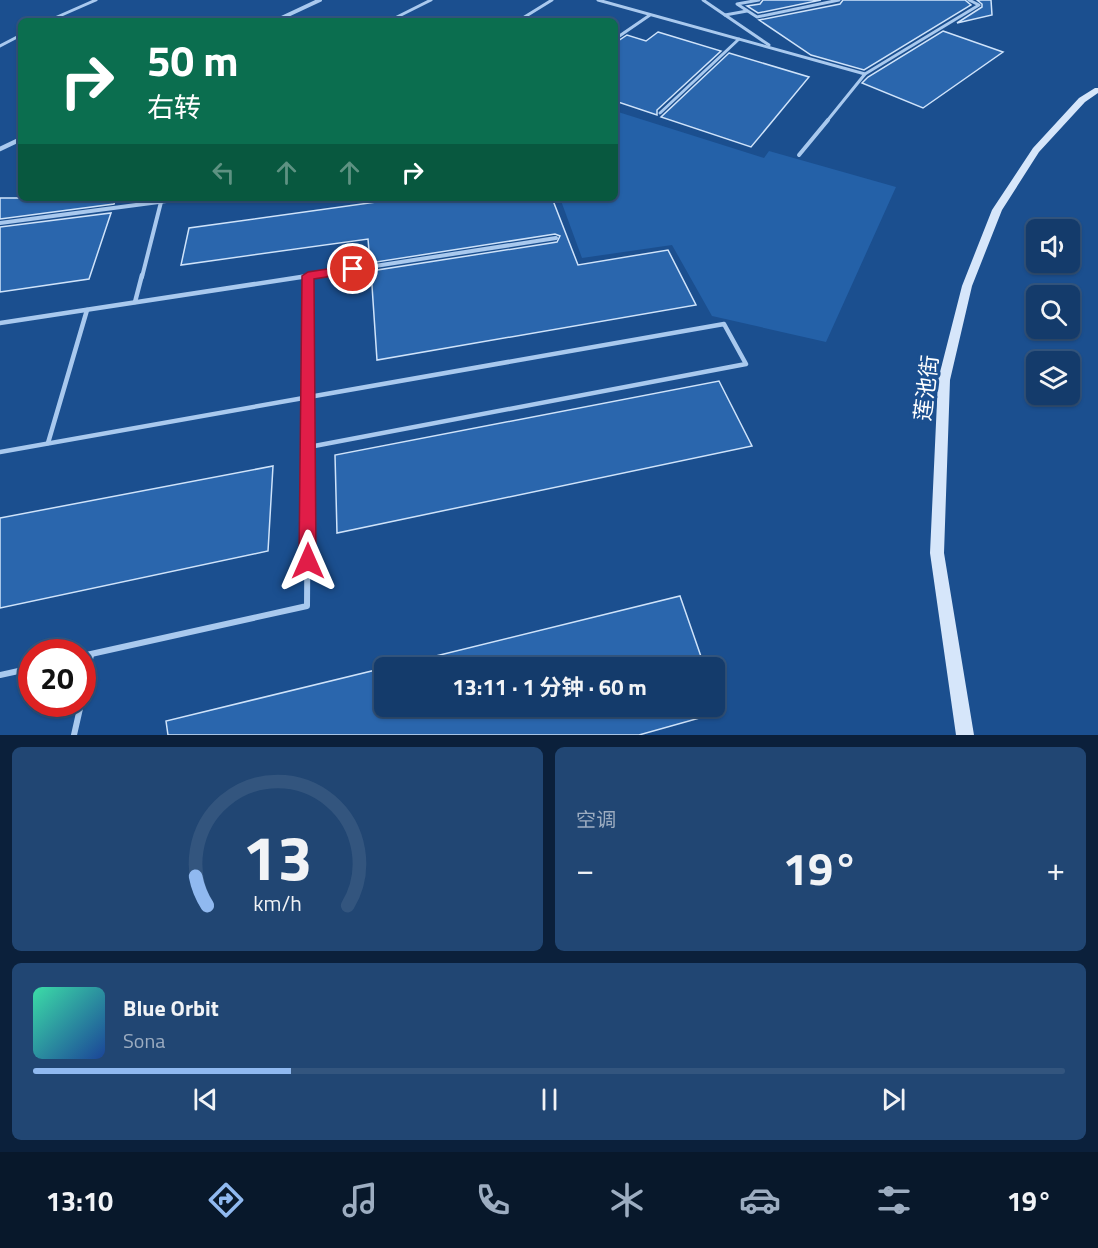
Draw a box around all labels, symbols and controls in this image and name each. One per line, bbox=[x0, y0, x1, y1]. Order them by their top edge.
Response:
text: 50 m bbox=[147, 28, 239, 92]
icon: right bbox=[48, 42, 126, 120]
text: 右转 bbox=[147, 86, 201, 127]
icon: left bbox=[207, 156, 240, 189]
icon: ahead bbox=[270, 156, 303, 189]
icon: ahead bbox=[333, 156, 366, 189]
icon: right bbox=[396, 156, 429, 189]
map controls bbox=[1026, 219, 1080, 405]
button: sound bbox=[1026, 219, 1080, 273]
pin bbox=[327, 243, 378, 294]
icon: arrive bbox=[336, 252, 369, 285]
button: search bbox=[1026, 285, 1080, 339]
button: layers bbox=[1026, 351, 1080, 405]
street label: 莲池街 bbox=[905, 353, 947, 423]
position arrow bbox=[276, 529, 340, 593]
speed limit sign: 20 bbox=[18, 639, 96, 717]
text: 13:11 · 1 分钟 · 60 m bbox=[452, 670, 647, 704]
text: 空调 bbox=[576, 804, 616, 835]
text: 13 bbox=[243, 809, 312, 904]
text: 19° bbox=[783, 834, 858, 902]
text: − bbox=[576, 844, 594, 894]
text: + bbox=[1047, 844, 1065, 894]
text: km/h bbox=[253, 887, 302, 919]
text: Blue Orbit bbox=[123, 991, 219, 1025]
text: Sona bbox=[123, 1025, 165, 1056]
icon: previous bbox=[189, 1083, 222, 1116]
icon: pause bbox=[533, 1083, 566, 1116]
icon: next bbox=[877, 1083, 910, 1116]
icon: directions bbox=[205, 1179, 247, 1221]
icon: music bbox=[339, 1179, 381, 1221]
icon: phone bbox=[472, 1179, 514, 1221]
icon: climate bbox=[606, 1179, 648, 1221]
icon: car bbox=[739, 1179, 781, 1221]
icon: filters bbox=[873, 1179, 915, 1221]
text: 13:10 bbox=[46, 1180, 113, 1221]
text: 19° bbox=[1007, 1180, 1052, 1221]

